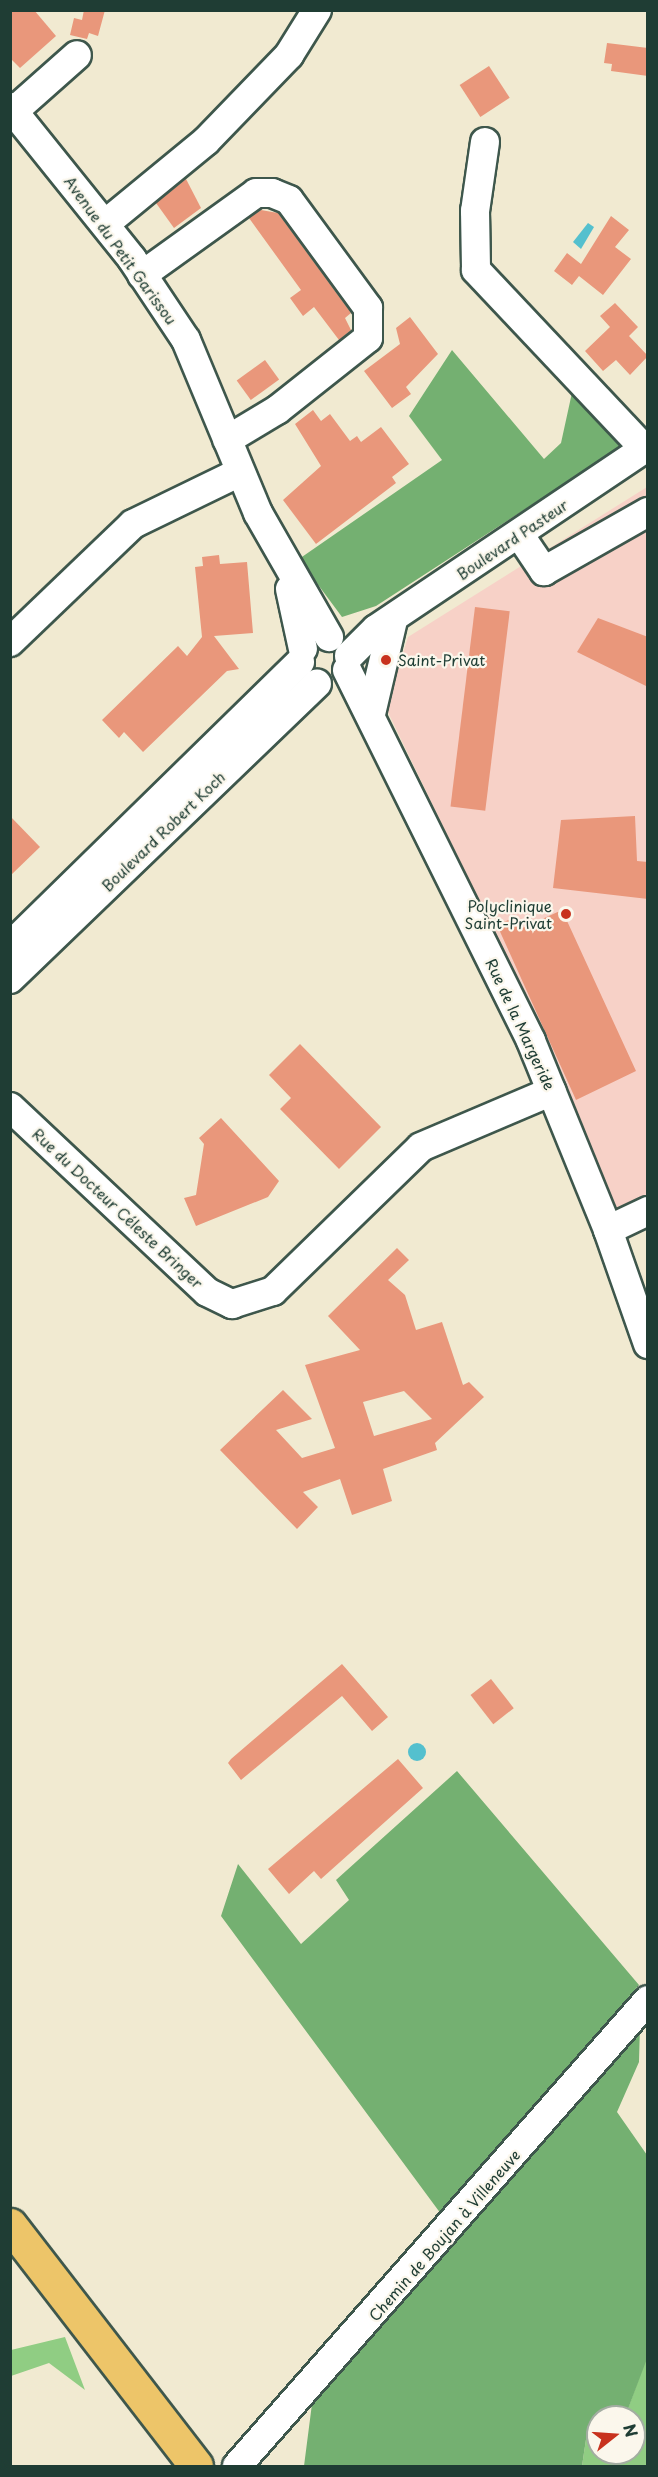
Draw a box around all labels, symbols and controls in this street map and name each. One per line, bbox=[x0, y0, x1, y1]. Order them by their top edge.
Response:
street label: Avenue du Petit Garissou bbox=[61, 172, 181, 328]
street label: Boulevard Pasteur bbox=[453, 495, 571, 583]
place label: Saint-Privat bbox=[398, 651, 485, 669]
marker: Saint-Privat bbox=[379, 653, 393, 667]
street label: Boulevard Robert Koch bbox=[98, 767, 228, 895]
place label: Polyclinique Saint-Privat bbox=[465, 896, 552, 931]
marker: Polyclinique Saint-Privat bbox=[557, 905, 575, 923]
street label: Rue de la Margeride bbox=[482, 954, 560, 1094]
street label: Rue du Docteur Céleste Bringer bbox=[28, 1123, 208, 1293]
street label: Chemin de Boujan à Villeneuve bbox=[364, 2145, 524, 2325]
north arrow bbox=[586, 2405, 646, 2465]
text: N bbox=[618, 2421, 645, 2440]

